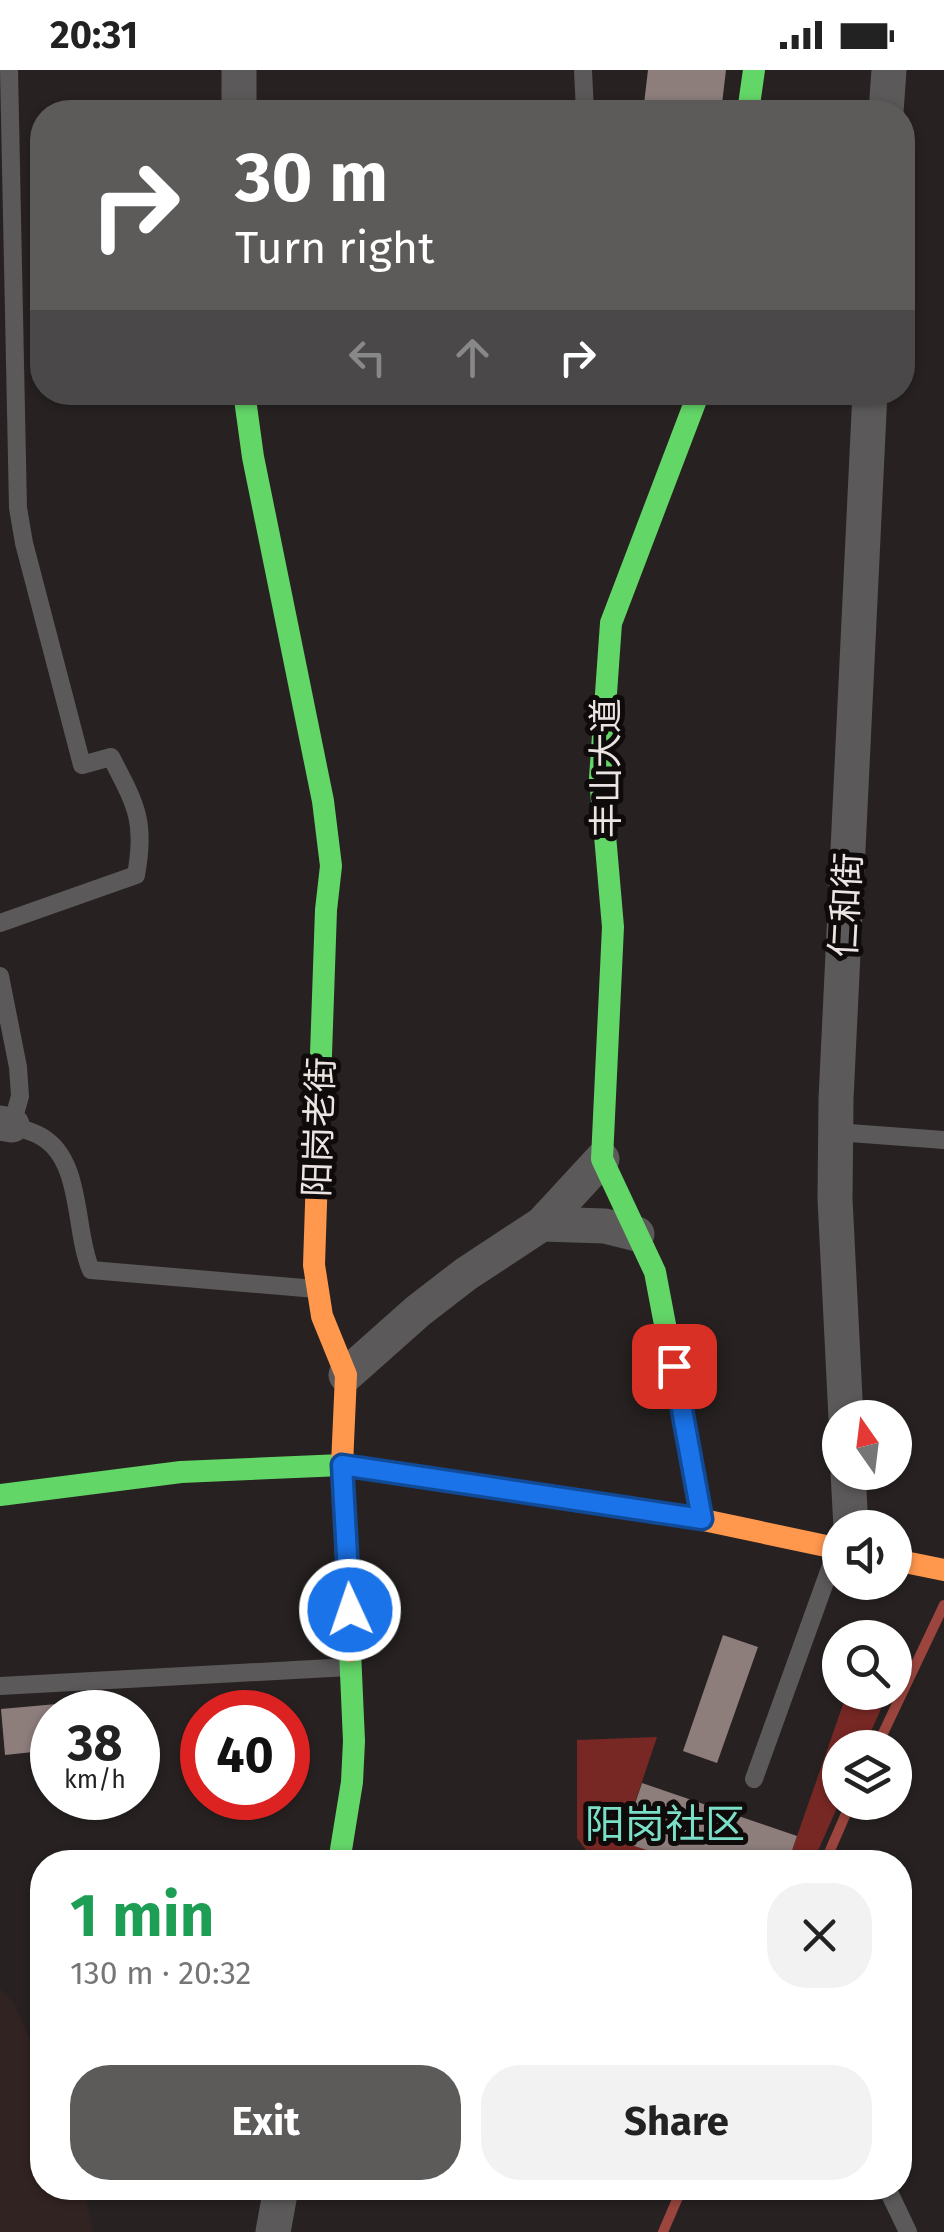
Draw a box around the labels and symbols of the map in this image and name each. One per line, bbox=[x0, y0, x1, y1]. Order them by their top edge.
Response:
street label: 丰山大道 bbox=[585, 698, 627, 838]
street label: 仁和街 bbox=[822, 851, 870, 959]
street label: 阳岗老街 bbox=[296, 1056, 342, 1198]
pin bbox=[632, 1324, 717, 1409]
north arrow bbox=[822, 1400, 912, 1490]
position arrow bbox=[298, 1558, 402, 1662]
speed limit sign: 40 bbox=[180, 1690, 310, 1820]
district label: 阳岗社区 bbox=[585, 1801, 745, 1849]

